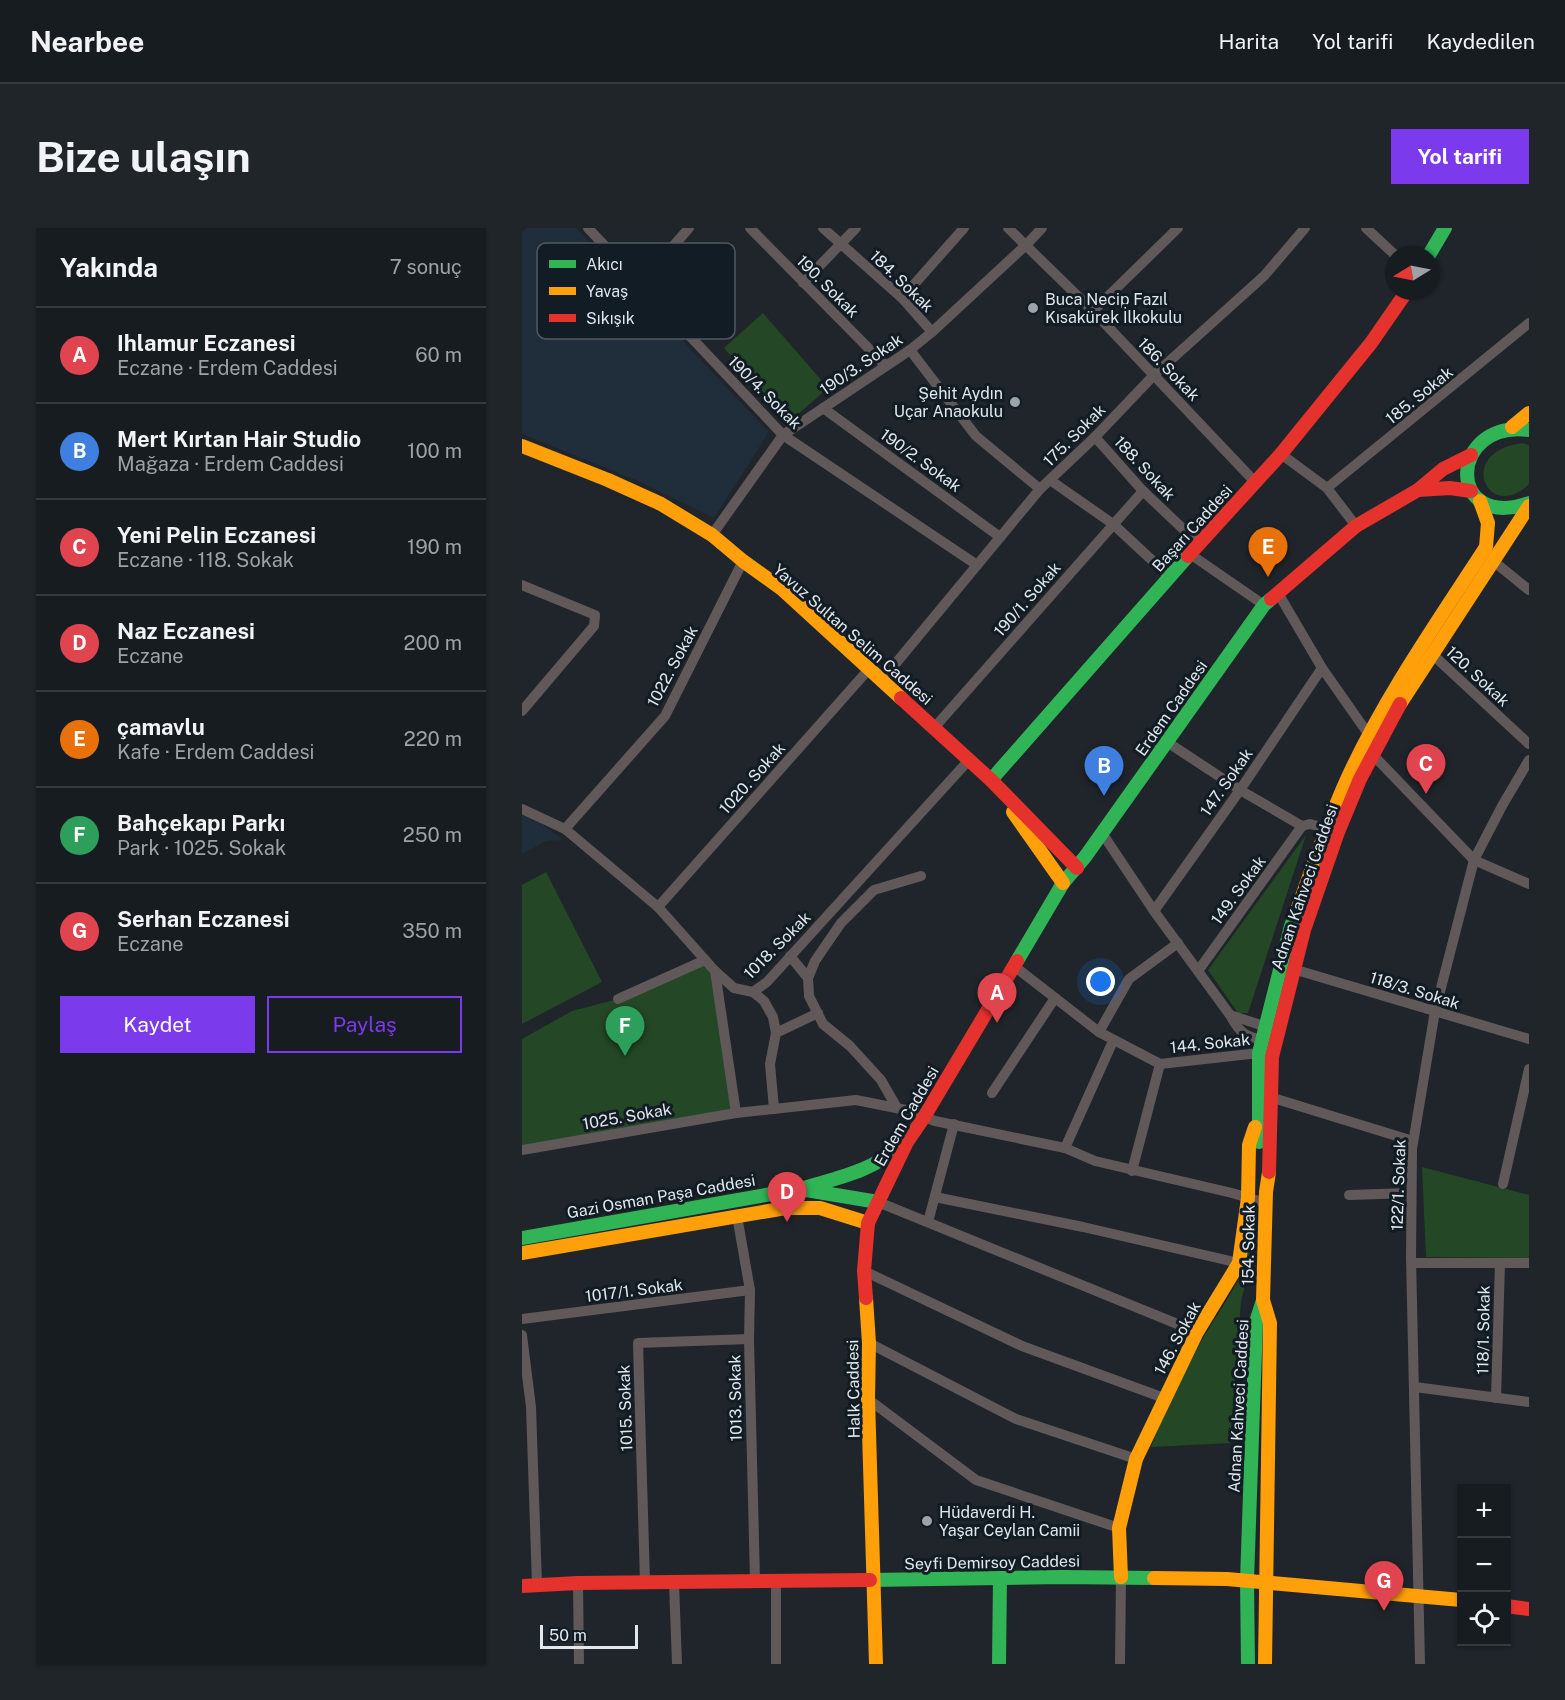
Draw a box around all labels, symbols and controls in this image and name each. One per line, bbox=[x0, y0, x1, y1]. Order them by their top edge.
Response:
text: Nearbee bbox=[30, 25, 144, 58]
text: Harita bbox=[1219, 29, 1279, 54]
text: Yol tarifi bbox=[1312, 29, 1393, 54]
text: Kaydedilen bbox=[1426, 29, 1535, 54]
button: Yol tarifi bbox=[1391, 129, 1529, 184]
text: Bize ulaşın bbox=[36, 132, 251, 181]
legend bbox=[537, 243, 735, 339]
north arrow bbox=[1385, 246, 1439, 300]
street label: 184. Sokak bbox=[866, 247, 937, 316]
street label: 190. Sokak bbox=[793, 251, 863, 321]
text: Yakında bbox=[60, 252, 158, 283]
text: 7 sonuç bbox=[390, 255, 462, 279]
text: Akıcı bbox=[586, 255, 623, 274]
text: Yavaş bbox=[586, 282, 628, 301]
place label: Buca Necip Fazıl Kısakürek İlkokulu bbox=[1045, 290, 1182, 327]
marker: Buca Necip Fazıl Kısakürek İlkokulu bbox=[1026, 301, 1040, 315]
text: Sıkışık bbox=[586, 309, 635, 328]
text: Ihlamur Eczanesi bbox=[117, 330, 296, 356]
street label: 190/3. Sokak bbox=[816, 330, 906, 399]
street label: 186. Sokak bbox=[1134, 334, 1203, 405]
text: A bbox=[72, 343, 87, 367]
text: 60 m bbox=[415, 343, 462, 367]
street label: 190/4. Sokak bbox=[724, 352, 805, 433]
text: Eczane · Erdem Caddesi bbox=[117, 356, 338, 380]
street label: 185. Sokak bbox=[1382, 363, 1457, 428]
place label: Şehit Aydın Uçar Anaokulu bbox=[894, 384, 1003, 421]
marker: Şehit Aydın Uçar Anaokulu bbox=[1008, 395, 1022, 409]
street label: 175. Sokak bbox=[1039, 400, 1109, 470]
street label: 190/2. Sokak bbox=[877, 425, 965, 496]
text: Mert Kırtan Hair Studio bbox=[117, 426, 361, 452]
street label: 188. Sokak bbox=[1110, 432, 1179, 504]
text: B bbox=[73, 439, 86, 463]
text: 100 m bbox=[407, 439, 462, 463]
text: Mağaza · Erdem Caddesi bbox=[117, 452, 344, 476]
street label: Başarı Caddesi bbox=[1148, 481, 1236, 576]
text: Yeni Pelin Eczanesi bbox=[117, 522, 316, 548]
pin: E bbox=[1248, 528, 1288, 577]
text: C bbox=[72, 535, 87, 559]
text: 190 m bbox=[407, 535, 462, 559]
text: Eczane · 118. Sokak bbox=[117, 548, 294, 572]
street label: 190/1. Sokak bbox=[990, 558, 1065, 640]
street label: Yavuz Sultan Selim Caddesi bbox=[769, 560, 936, 709]
text: Naz Eczanesi bbox=[117, 618, 255, 644]
street label: 1022. Sokak bbox=[643, 622, 702, 710]
text: D bbox=[72, 631, 87, 655]
text: 200 m bbox=[404, 631, 462, 655]
street label: 120. Sokak bbox=[1442, 642, 1513, 710]
text: Eczane bbox=[117, 644, 184, 668]
street label: Erdem Caddesi bbox=[1132, 657, 1211, 760]
text: çamavlu bbox=[117, 714, 205, 740]
text: E bbox=[73, 727, 86, 751]
text: 220 m bbox=[404, 727, 462, 751]
street label: 1020. Sokak bbox=[715, 739, 789, 818]
text: Kafe · Erdem Caddesi bbox=[117, 740, 314, 764]
pin: C bbox=[1406, 744, 1446, 794]
street label: 147. Sokak bbox=[1196, 745, 1257, 820]
pin: B bbox=[1084, 746, 1124, 796]
street label: Adnan Kahveci Caddesi bbox=[1267, 802, 1342, 972]
text: Bahçekapı Parkı bbox=[117, 810, 285, 836]
text: F bbox=[73, 823, 86, 847]
text: 250 m bbox=[403, 823, 462, 847]
text: Park · 1025. Sokak bbox=[117, 836, 286, 860]
street label: 149. Sokak bbox=[1207, 852, 1270, 928]
text: Serhan Eczanesi bbox=[117, 906, 290, 932]
street label: 1018. Sokak bbox=[740, 908, 815, 983]
text: G bbox=[72, 919, 87, 943]
text: 350 m bbox=[402, 919, 462, 943]
text: Eczane bbox=[117, 932, 184, 956]
your location bbox=[1086, 967, 1115, 996]
street label: 118/3. Sokak bbox=[1368, 968, 1462, 1013]
pin: A bbox=[978, 974, 1016, 1023]
button: Kaydet bbox=[60, 996, 255, 1053]
button: Paylaş bbox=[267, 996, 462, 1053]
pin: F bbox=[606, 1006, 644, 1056]
street label: 144. Sokak bbox=[1169, 1030, 1251, 1057]
street label: Erdem Caddesi bbox=[870, 1063, 943, 1170]
street label: 1025. Sokak bbox=[581, 1099, 673, 1134]
street label: 122/1. Sokak bbox=[1387, 1139, 1410, 1231]
street label: Gazi Osman Paşa Caddesi bbox=[565, 1171, 757, 1222]
pin: D bbox=[768, 1172, 806, 1222]
street label: 154. Sokak bbox=[1238, 1205, 1259, 1285]
street label: 1017/1. Sokak bbox=[584, 1275, 684, 1306]
street label: 118/1. Sokak bbox=[1473, 1285, 1494, 1375]
street label: 146. Sokak bbox=[1150, 1298, 1205, 1378]
street label: Adnan Kahveci Caddesi bbox=[1224, 1319, 1253, 1493]
street label: Halk Caddesi bbox=[843, 1340, 864, 1438]
street label: 1013. Sokak bbox=[725, 1354, 746, 1441]
street label: 1015. Sokak bbox=[614, 1364, 637, 1452]
map controls bbox=[1457, 1484, 1511, 1646]
button: + bbox=[1457, 1484, 1511, 1538]
place label: Hüdaverdi H. Yaşar Ceylan Camii bbox=[939, 1503, 1080, 1540]
marker: Hüdaverdi H. Yaşar Ceylan Camii bbox=[920, 1514, 934, 1528]
button: − bbox=[1457, 1538, 1511, 1592]
street label: Seyfi Demirsoy Caddesi bbox=[904, 1551, 1080, 1574]
pin: G bbox=[1364, 1562, 1404, 1611]
button: locate bbox=[1457, 1592, 1511, 1646]
scale bar bbox=[540, 1622, 638, 1650]
text: 50 m bbox=[549, 1626, 587, 1645]

